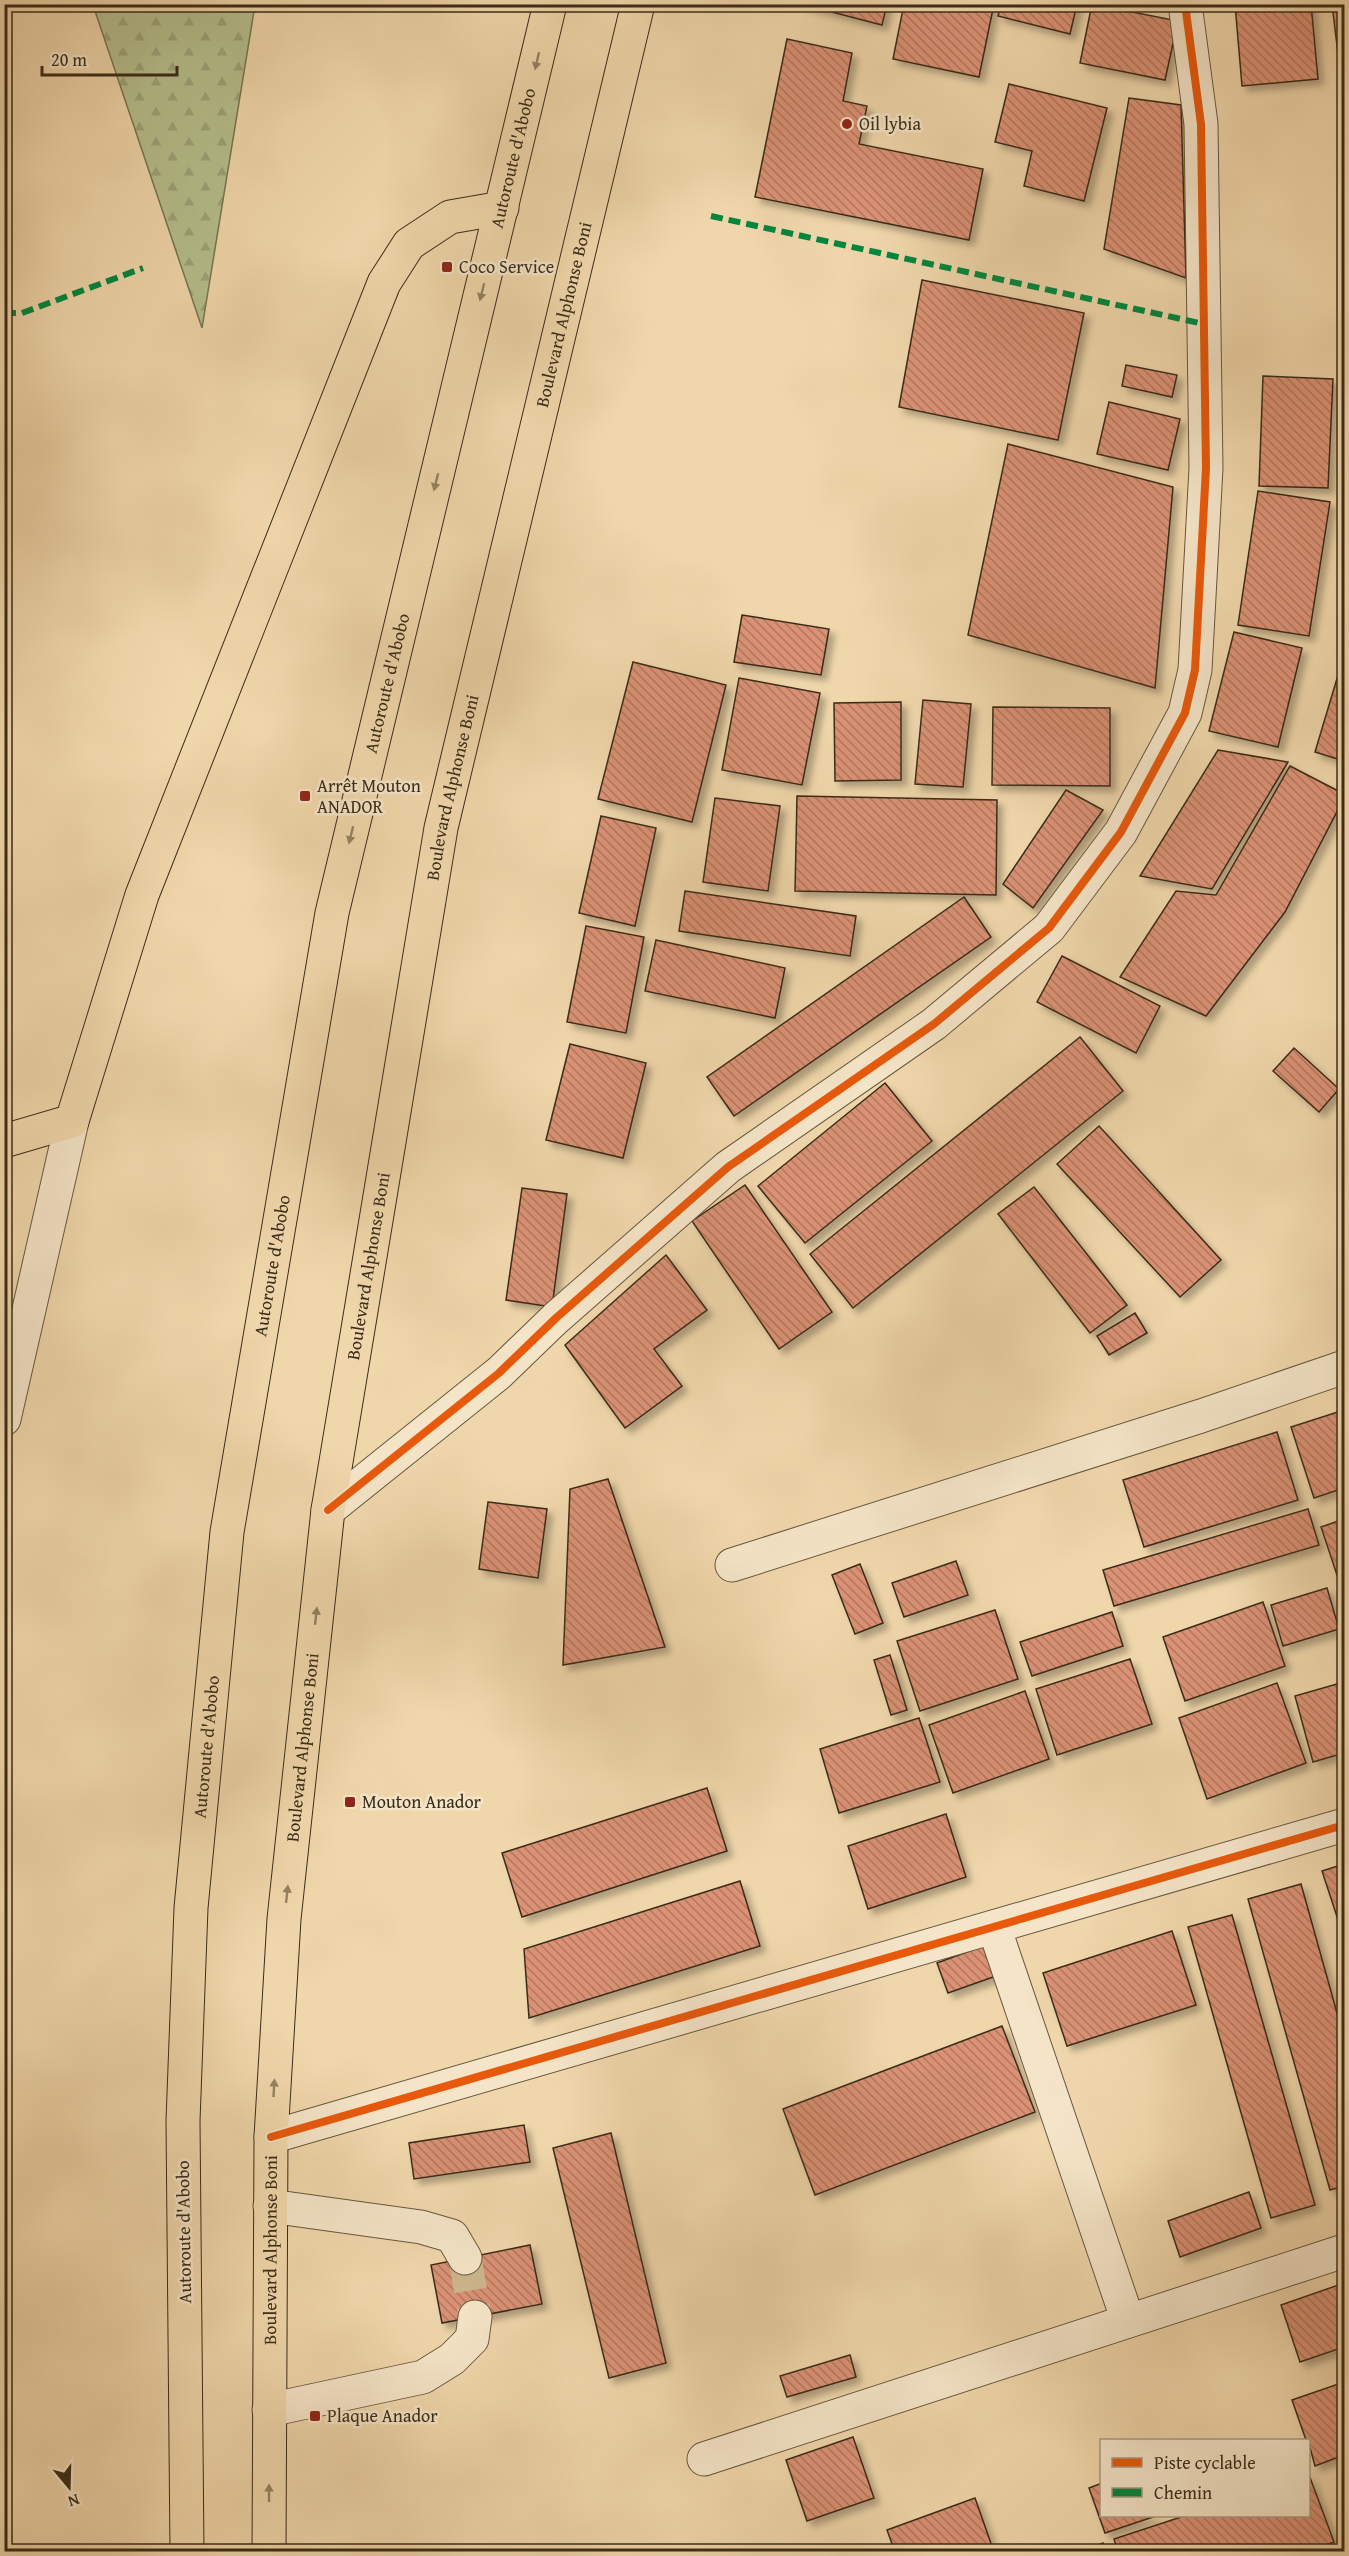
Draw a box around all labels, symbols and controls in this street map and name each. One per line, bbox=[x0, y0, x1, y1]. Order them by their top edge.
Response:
scale bar bbox=[42, 39, 177, 77]
text: 20 m bbox=[51, 46, 87, 73]
one-way arrow bbox=[531, 52, 541, 71]
street label: Autoroute d'Abobo bbox=[483, 85, 542, 231]
place label: Oil lybia bbox=[859, 110, 921, 137]
marker: Oil lybia bbox=[840, 117, 854, 131]
street label: Boulevard Alphonse Boni bbox=[528, 219, 598, 410]
place label: Coco Service bbox=[459, 253, 554, 280]
marker: Coco Service bbox=[440, 260, 454, 274]
one-way arrow bbox=[477, 283, 486, 302]
one-way arrow bbox=[431, 472, 441, 491]
street label: Autoroute d'Abobo bbox=[357, 610, 416, 756]
street label: Boulevard Alphonse Boni bbox=[419, 692, 485, 882]
place label: Arrêt Mouton ANADOR bbox=[317, 772, 421, 820]
marker: Arrêt Mouton ANADOR bbox=[298, 789, 312, 803]
one-way arrow bbox=[346, 825, 355, 844]
street label: Boulevard Alphonse Boni bbox=[339, 1170, 397, 1362]
street label: Autoroute d'Abobo bbox=[246, 1193, 297, 1339]
one-way arrow bbox=[312, 1607, 321, 1626]
street label: Boulevard Alphonse Boni bbox=[278, 1651, 326, 1843]
street label: Autoroute d'Abobo bbox=[186, 1674, 226, 1819]
place label: Mouton Anador bbox=[362, 1788, 482, 1815]
marker: Mouton Anador bbox=[343, 1795, 357, 1809]
one-way arrow bbox=[282, 1884, 292, 1903]
one-way arrow bbox=[269, 2079, 278, 2098]
street label: Boulevard Alphonse Boni bbox=[256, 2155, 284, 2345]
street label: Autoroute d'Abobo bbox=[169, 2160, 198, 2304]
place label: Plaque Anador bbox=[327, 2402, 438, 2429]
marker: Plaque Anador bbox=[308, 2409, 322, 2423]
legend bbox=[1100, 2439, 1310, 2517]
text: Piste cyclable bbox=[1154, 2449, 1256, 2476]
north arrow bbox=[39, 2457, 99, 2517]
text: Chemin bbox=[1154, 2479, 1212, 2506]
one-way arrow bbox=[264, 2484, 274, 2503]
text: N bbox=[65, 2488, 83, 2514]

